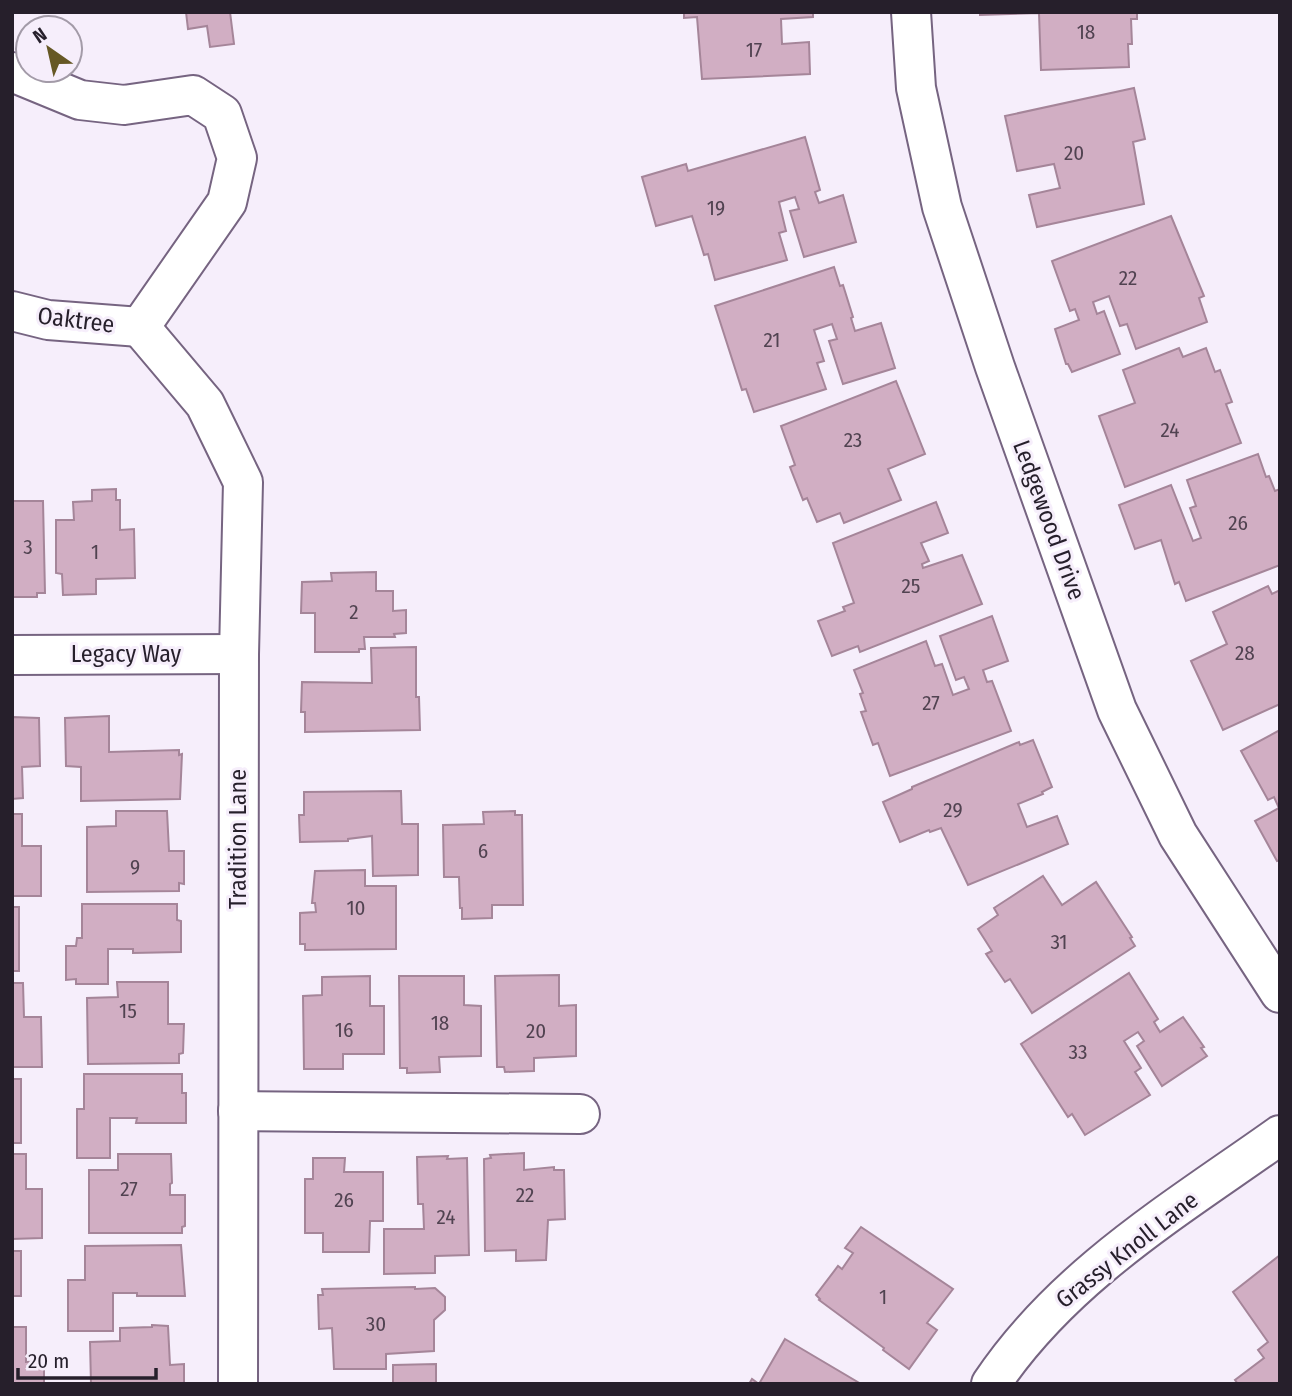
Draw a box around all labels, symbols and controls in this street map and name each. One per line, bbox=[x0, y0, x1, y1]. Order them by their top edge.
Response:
north arrow bbox=[14, 14, 84, 84]
house number: 18 bbox=[1077, 19, 1095, 45]
text: N bbox=[29, 23, 51, 48]
house number: 17 bbox=[746, 37, 762, 63]
house number: 20 bbox=[1064, 140, 1084, 166]
house number: 19 bbox=[707, 195, 725, 221]
house number: 22 bbox=[1119, 265, 1137, 291]
street label: Oaktree bbox=[36, 301, 116, 339]
house number: 21 bbox=[764, 327, 781, 353]
house number: 24 bbox=[1160, 417, 1180, 443]
house number: 23 bbox=[844, 427, 862, 453]
street label: Ledgewood Drive bbox=[1007, 436, 1091, 604]
house number: 26 bbox=[1228, 510, 1248, 536]
house number: 3 bbox=[23, 534, 33, 560]
house number: 1 bbox=[91, 539, 99, 565]
house number: 25 bbox=[902, 573, 920, 599]
house number: 2 bbox=[349, 599, 359, 625]
street label: Legacy Way bbox=[71, 640, 182, 668]
house number: 28 bbox=[1235, 640, 1255, 666]
house number: 27 bbox=[922, 690, 940, 716]
street label: Tradition Lane bbox=[224, 769, 252, 909]
house number: 29 bbox=[943, 797, 963, 823]
house number: 6 bbox=[478, 838, 488, 864]
house number: 9 bbox=[130, 854, 140, 880]
house number: 10 bbox=[346, 895, 366, 921]
house number: 31 bbox=[1050, 929, 1068, 955]
house number: 15 bbox=[119, 998, 137, 1024]
house number: 18 bbox=[431, 1010, 449, 1036]
house number: 16 bbox=[335, 1017, 353, 1043]
house number: 20 bbox=[526, 1018, 546, 1044]
house number: 33 bbox=[1069, 1039, 1087, 1065]
house number: 27 bbox=[120, 1176, 138, 1202]
house number: 22 bbox=[516, 1182, 534, 1208]
street label: Grassy Knoll Lane bbox=[1051, 1186, 1203, 1314]
house number: 26 bbox=[334, 1187, 354, 1213]
house number: 24 bbox=[436, 1204, 456, 1230]
house number: 1 bbox=[879, 1284, 887, 1310]
house number: 30 bbox=[366, 1311, 386, 1337]
scale bar bbox=[18, 1336, 156, 1380]
text: 20 m bbox=[28, 1348, 69, 1374]

